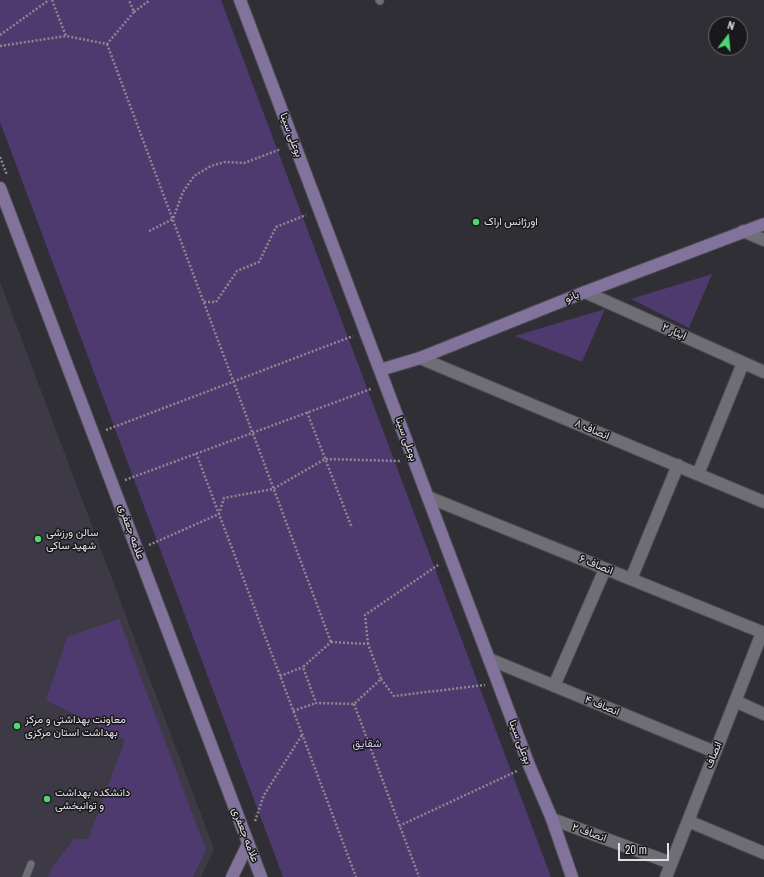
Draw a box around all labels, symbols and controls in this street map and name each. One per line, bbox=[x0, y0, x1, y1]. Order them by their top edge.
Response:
north arrow bbox=[708, 16, 748, 56]
text: N bbox=[726, 18, 736, 33]
street label: بوعلی سینا bbox=[277, 111, 305, 159]
place label: اورژانس اراک bbox=[484, 215, 538, 229]
marker: اورژانس اراک bbox=[471, 217, 481, 227]
street label: بانو bbox=[563, 288, 581, 306]
street label: ایثار ۲ bbox=[660, 321, 688, 343]
street label: بوعلی سینا bbox=[392, 415, 420, 463]
street label: انصاف ۸ bbox=[573, 417, 611, 443]
street label: علامه جعفری bbox=[115, 503, 147, 561]
place label: سالن ورزشی شهید ساکی bbox=[46, 526, 98, 552]
marker: سالن ورزشی شهید ساکی bbox=[33, 534, 43, 544]
street label: انصاف ۶ bbox=[577, 552, 615, 578]
street label: انصاف ۴ bbox=[583, 693, 621, 719]
place label: معاونت بهداشتی و مرکز بهداشت استان مرکزی bbox=[25, 713, 126, 739]
street label: بوعلی سینا bbox=[506, 718, 534, 766]
marker: معاونت بهداشتی و مرکز بهداشت استان مرکزی bbox=[12, 721, 22, 731]
park label: شقایق bbox=[353, 737, 381, 751]
street label: انصاف bbox=[703, 740, 725, 770]
place label: دانشکده بهداشت و توانبخشی bbox=[55, 786, 130, 812]
marker: دانشکده بهداشت و توانبخشی bbox=[42, 794, 52, 804]
street label: علامه جعفری bbox=[229, 806, 261, 864]
street label: انصاف ۲ bbox=[570, 821, 608, 845]
scale bar bbox=[620, 835, 671, 861]
text: 20 m bbox=[625, 842, 647, 858]

